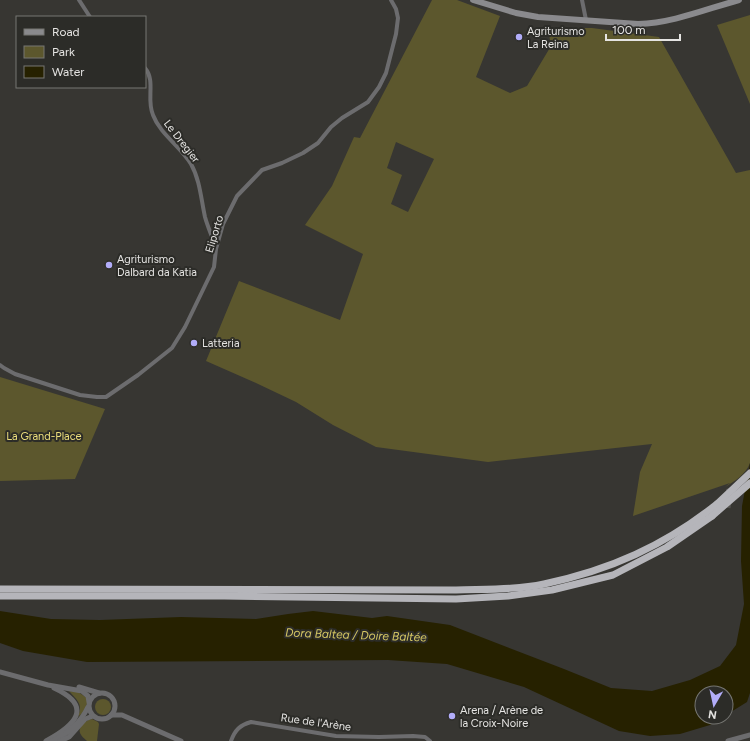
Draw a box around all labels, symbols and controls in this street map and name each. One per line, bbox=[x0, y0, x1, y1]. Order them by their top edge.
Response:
legend bbox=[16, 16, 146, 88]
scale bar bbox=[606, 16, 680, 42]
text: 100 m bbox=[612, 23, 646, 37]
text: Road bbox=[52, 25, 80, 39]
place label: Agriturismo La Reina bbox=[527, 25, 585, 51]
marker: Agriturismo La Reina bbox=[514, 32, 524, 42]
text: Park bbox=[52, 45, 75, 59]
text: Water bbox=[52, 65, 84, 79]
street label: Le Dregier bbox=[161, 117, 202, 165]
street label: Eliporto bbox=[203, 214, 226, 255]
place label: Agriturismo Dalbard da Katia bbox=[117, 253, 197, 279]
marker: Agriturismo Dalbard da Katia bbox=[104, 260, 114, 270]
place label: Latteria bbox=[202, 337, 240, 350]
marker: Latteria bbox=[189, 338, 199, 348]
park label: La Grand-Place bbox=[6, 430, 82, 443]
water label: Dora Baltea / Doire Baltée bbox=[285, 626, 427, 644]
north arrow bbox=[694, 685, 734, 725]
place label: Arena / Arène de la Croix-Noire bbox=[460, 704, 543, 730]
text: N bbox=[707, 707, 718, 721]
street label: Rue de l'Arène bbox=[280, 711, 352, 734]
marker: Arena / Arène de la Croix-Noire bbox=[447, 711, 457, 721]

